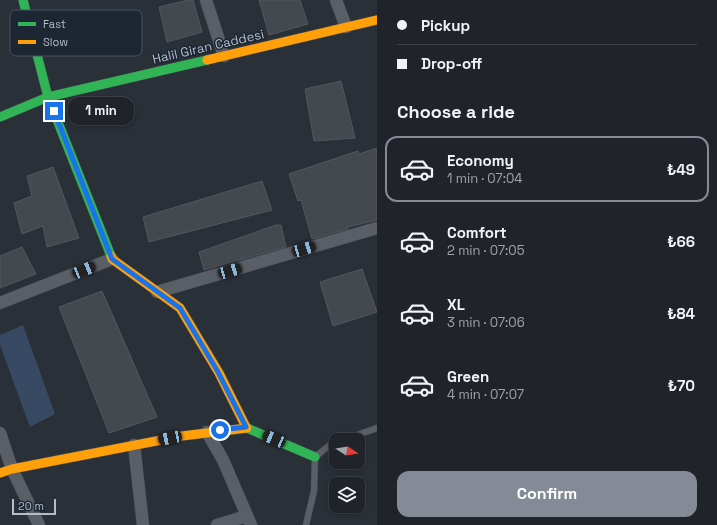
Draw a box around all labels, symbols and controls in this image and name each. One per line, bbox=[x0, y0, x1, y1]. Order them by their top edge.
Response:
legend bbox=[10, 10, 142, 56]
text: Pickup bbox=[421, 16, 470, 35]
text: Fast bbox=[43, 17, 66, 31]
street label: Halil Giran Caddesi bbox=[151, 25, 266, 68]
text: Slow bbox=[43, 35, 68, 49]
text: Drop-off bbox=[421, 54, 482, 73]
callout: 1 min bbox=[68, 97, 134, 125]
text: Choose a ride bbox=[397, 100, 515, 123]
route end bbox=[45, 102, 63, 120]
text: 1 min bbox=[85, 102, 117, 119]
icon: car bbox=[399, 151, 435, 187]
text: Economy bbox=[447, 151, 514, 170]
text: ₺49 bbox=[667, 160, 695, 179]
text: 1 min · 07:04 bbox=[447, 170, 522, 187]
icon: car bbox=[399, 223, 435, 259]
text: Comfort bbox=[447, 223, 507, 242]
text: ₺66 bbox=[667, 232, 695, 251]
car bbox=[291, 240, 317, 258]
text: 2 min · 07:05 bbox=[447, 242, 524, 259]
car bbox=[71, 260, 97, 280]
car bbox=[217, 262, 243, 280]
icon: car bbox=[399, 295, 435, 331]
text: XL bbox=[447, 295, 465, 314]
text: ₺84 bbox=[667, 304, 695, 323]
text: 3 min · 07:06 bbox=[447, 314, 525, 331]
icon: car bbox=[399, 367, 435, 403]
text: Green bbox=[447, 367, 489, 386]
text: ₺70 bbox=[668, 376, 695, 395]
text: 4 min · 07:07 bbox=[447, 386, 524, 403]
route start bbox=[211, 421, 229, 439]
car bbox=[261, 429, 287, 449]
car bbox=[157, 430, 183, 446]
north arrow bbox=[329, 433, 365, 469]
map controls bbox=[329, 433, 365, 513]
button: Confirm bbox=[397, 471, 697, 517]
button: layers bbox=[329, 477, 365, 513]
scale bar bbox=[12, 497, 56, 516]
text: 20 m bbox=[18, 499, 44, 513]

